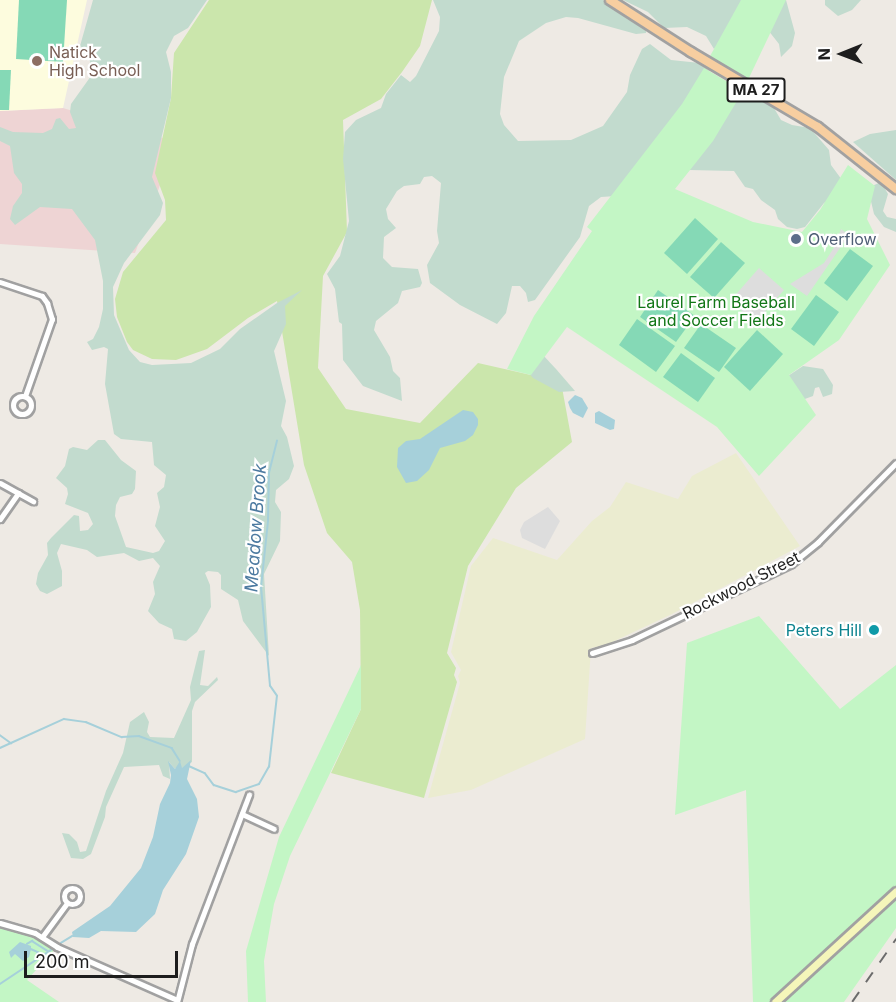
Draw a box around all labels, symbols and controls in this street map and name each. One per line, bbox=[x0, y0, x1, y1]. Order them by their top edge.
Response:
north arrow bbox=[812, 24, 872, 84]
place label: Natick High School bbox=[49, 42, 140, 80]
text: N bbox=[814, 48, 834, 61]
marker: Natick High School bbox=[30, 54, 44, 68]
road number: MA 27 bbox=[726, 78, 786, 102]
place label: Overflow bbox=[808, 229, 877, 249]
marker: Overflow bbox=[789, 232, 803, 246]
park label: Laurel Farm Baseball and Soccer Fields bbox=[637, 292, 795, 330]
water label: Meadow Brook bbox=[241, 463, 271, 593]
street label: Rockwood Street bbox=[679, 547, 803, 623]
place label: Peters Hill bbox=[786, 620, 862, 640]
marker: Peters Hill bbox=[867, 623, 881, 637]
scale bar bbox=[27, 939, 182, 977]
text: 200 m bbox=[35, 951, 90, 972]

